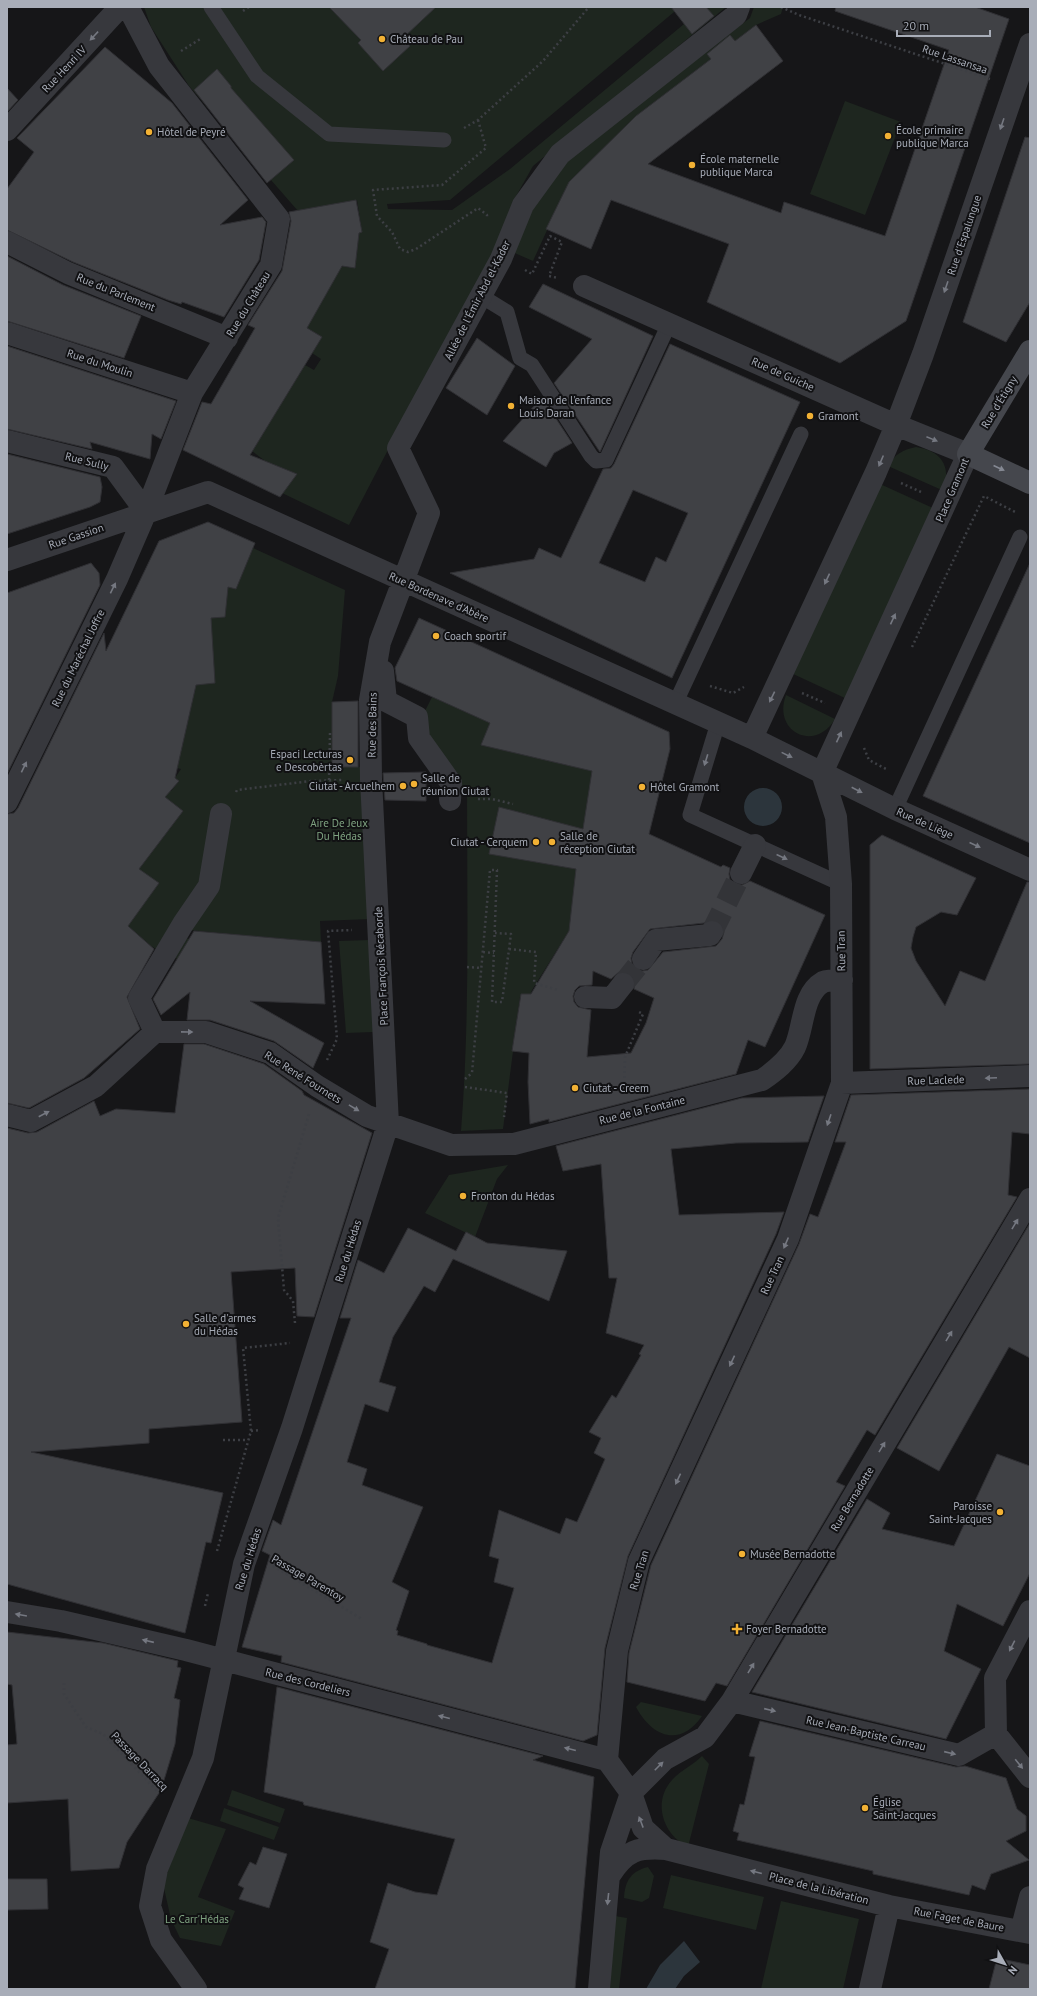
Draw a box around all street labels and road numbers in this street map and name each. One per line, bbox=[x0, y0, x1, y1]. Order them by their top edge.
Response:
street label: Rue Lassansaa bbox=[921, 41, 989, 77]
street label: Rue Henri IV bbox=[39, 42, 90, 95]
street label: Rue d'Espalungue bbox=[944, 193, 984, 277]
street label: Allée de l'Émir Abd el-Kader bbox=[441, 238, 513, 362]
street label: Rue du Château bbox=[223, 269, 273, 339]
street label: Rue du Parlement bbox=[75, 270, 158, 314]
street label: Rue du Moulin bbox=[65, 346, 135, 380]
street label: Rue de Guiche bbox=[749, 354, 817, 394]
street label: Rue d'Étigny bbox=[978, 372, 1021, 431]
street label: Rue Sully bbox=[64, 449, 111, 473]
street label: Place Gramont bbox=[932, 455, 972, 524]
street label: Rue Gassion bbox=[47, 520, 105, 552]
street label: Rue Bordenave d'Abère bbox=[387, 569, 492, 626]
street label: Rue du Maréchal Joffre bbox=[48, 607, 108, 709]
street label: Rue des Bains bbox=[364, 692, 380, 758]
street label: Rue de Liège bbox=[894, 804, 956, 842]
street label: Place François Récaborde bbox=[371, 906, 391, 1026]
street label: Rue Tran bbox=[834, 931, 848, 971]
street label: Rue René Fournets bbox=[262, 1048, 344, 1107]
street label: Rue Laclede bbox=[907, 1072, 965, 1088]
street label: Rue de la Fontaine bbox=[597, 1092, 687, 1127]
street label: Rue du Hédas bbox=[332, 1218, 364, 1284]
street label: Rue Tran bbox=[757, 1254, 787, 1296]
street label: Rue Bernadotte bbox=[827, 1464, 877, 1534]
street label: Rue du Hédas bbox=[232, 1526, 264, 1592]
street label: Rue Tran bbox=[626, 1548, 652, 1592]
street label: Passage Parentoy bbox=[269, 1552, 348, 1605]
street label: Rue des Cordeliers bbox=[264, 1665, 352, 1699]
street label: Rue Jean-Baptiste Carreau bbox=[805, 1712, 927, 1754]
street label: Passage Darracq bbox=[108, 1729, 172, 1793]
street label: Place de la Libération bbox=[768, 1869, 870, 1907]
street label: Rue Faget de Baure bbox=[913, 1903, 1006, 1935]

